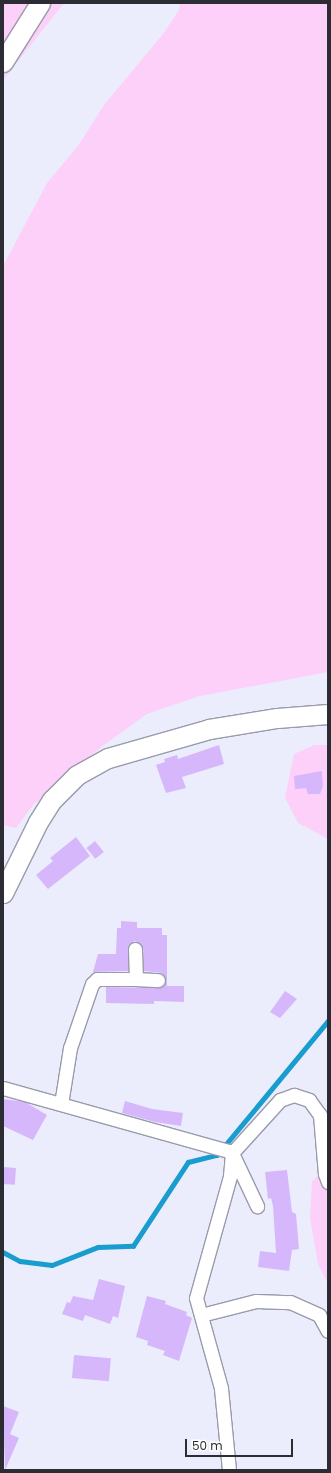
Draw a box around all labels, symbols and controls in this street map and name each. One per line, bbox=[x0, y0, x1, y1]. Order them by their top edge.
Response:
scale bar bbox=[187, 1431, 295, 1457]
text: 50 m bbox=[192, 1437, 223, 1454]

